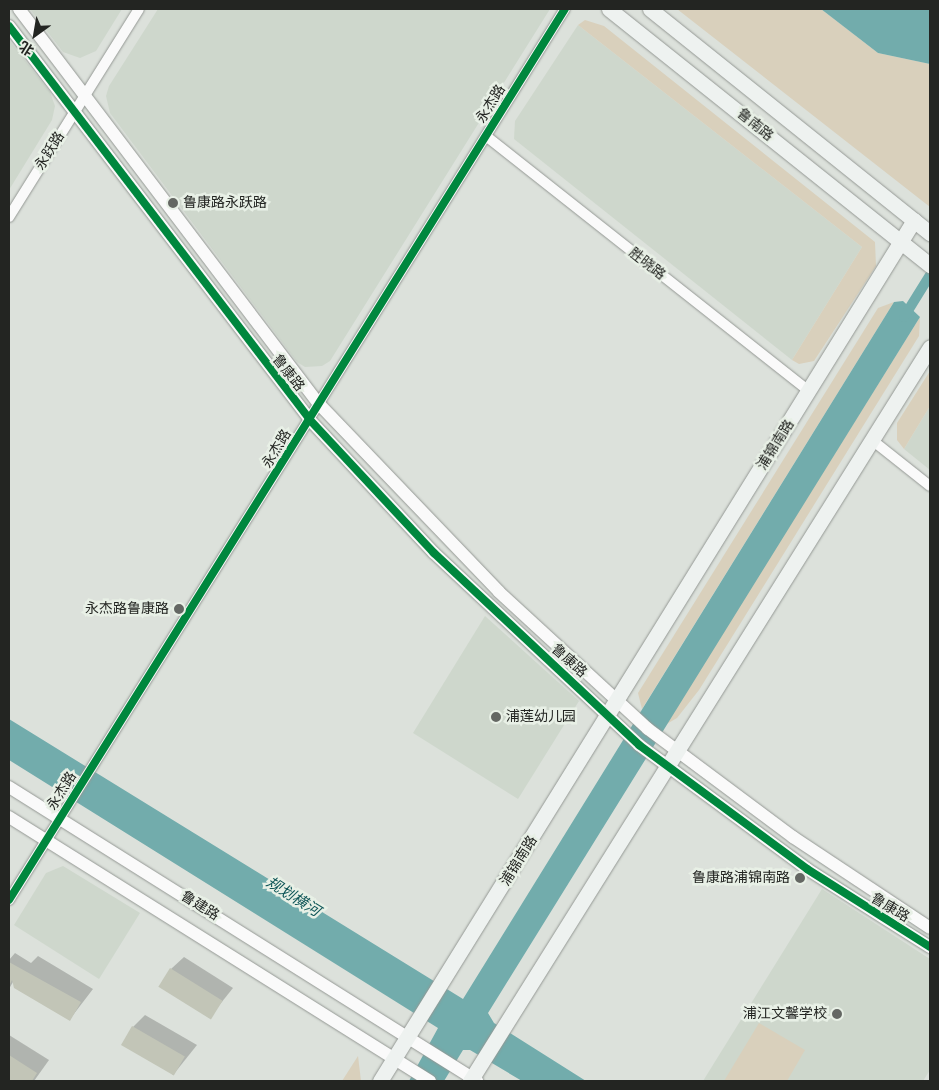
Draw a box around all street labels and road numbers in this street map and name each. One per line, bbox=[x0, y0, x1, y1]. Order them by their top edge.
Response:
street label: 永杰路 bbox=[473, 82, 509, 126]
street label: 鲁南路 bbox=[733, 105, 777, 145]
street label: 永跃路 bbox=[32, 129, 68, 173]
street label: 胜晓路 bbox=[625, 244, 669, 284]
street label: 鲁康路 bbox=[268, 351, 308, 395]
street label: 浦锦南路 bbox=[754, 417, 798, 473]
street label: 永杰路 bbox=[259, 427, 295, 471]
street label: 鲁康路 bbox=[548, 641, 590, 681]
street label: 永杰路 bbox=[44, 769, 80, 813]
street label: 浦锦南路 bbox=[497, 833, 541, 889]
street label: 鲁建路 bbox=[178, 888, 222, 924]
street label: 鲁康路 bbox=[868, 890, 912, 926]

